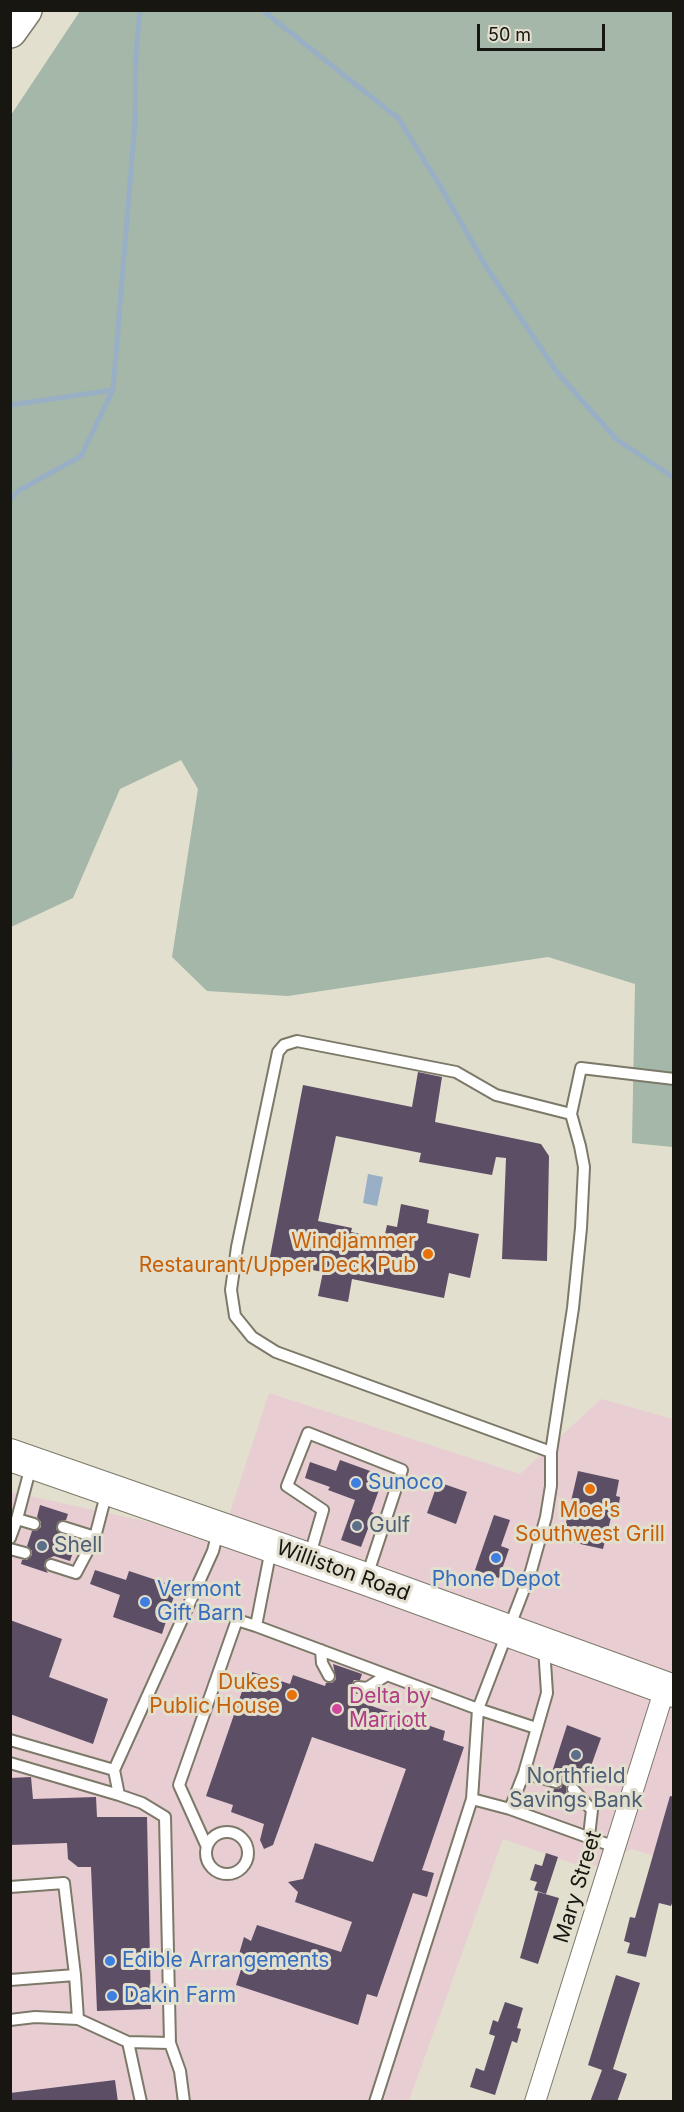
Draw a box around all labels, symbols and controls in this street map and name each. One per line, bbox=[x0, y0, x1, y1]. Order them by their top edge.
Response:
scale bar bbox=[480, 12, 608, 50]
text: 50 m bbox=[488, 24, 531, 45]
place label: Windjammer Restaurant/Upper Deck Pub bbox=[139, 1229, 416, 1279]
marker: Windjammer Restaurant/Upper Deck Pub bbox=[421, 1247, 435, 1261]
place label: Sunoco bbox=[368, 1470, 443, 1496]
marker: Sunoco bbox=[349, 1476, 363, 1490]
marker: Moe's Southwest Grill bbox=[583, 1482, 597, 1496]
place label: Moe's Southwest Grill bbox=[515, 1498, 665, 1548]
place label: Gulf bbox=[369, 1513, 410, 1539]
marker: Gulf bbox=[350, 1519, 364, 1533]
place label: Shell bbox=[54, 1533, 102, 1559]
street label: Williston Road bbox=[273, 1535, 413, 1607]
marker: Shell bbox=[35, 1539, 49, 1553]
marker: Phone Depot bbox=[489, 1551, 503, 1565]
place label: Phone Depot bbox=[432, 1567, 560, 1593]
place label: Vermont Gift Barn bbox=[157, 1577, 244, 1627]
marker: Vermont Gift Barn bbox=[138, 1595, 152, 1609]
place label: Dukes Public House bbox=[149, 1670, 280, 1720]
place label: Delta by Marriott bbox=[349, 1684, 431, 1734]
marker: Dukes Public House bbox=[285, 1688, 299, 1702]
marker: Delta by Marriott bbox=[330, 1702, 344, 1716]
marker: Northfield Savings Bank bbox=[569, 1748, 583, 1762]
place label: Northfield Savings Bank bbox=[509, 1764, 643, 1814]
street label: Mary Street bbox=[549, 1828, 607, 1946]
place label: Edible Arrangements bbox=[122, 1948, 329, 1974]
marker: Edible Arrangements bbox=[103, 1954, 117, 1968]
place label: Dakin Farm bbox=[124, 1983, 236, 2009]
marker: Dakin Farm bbox=[105, 1989, 119, 2003]

